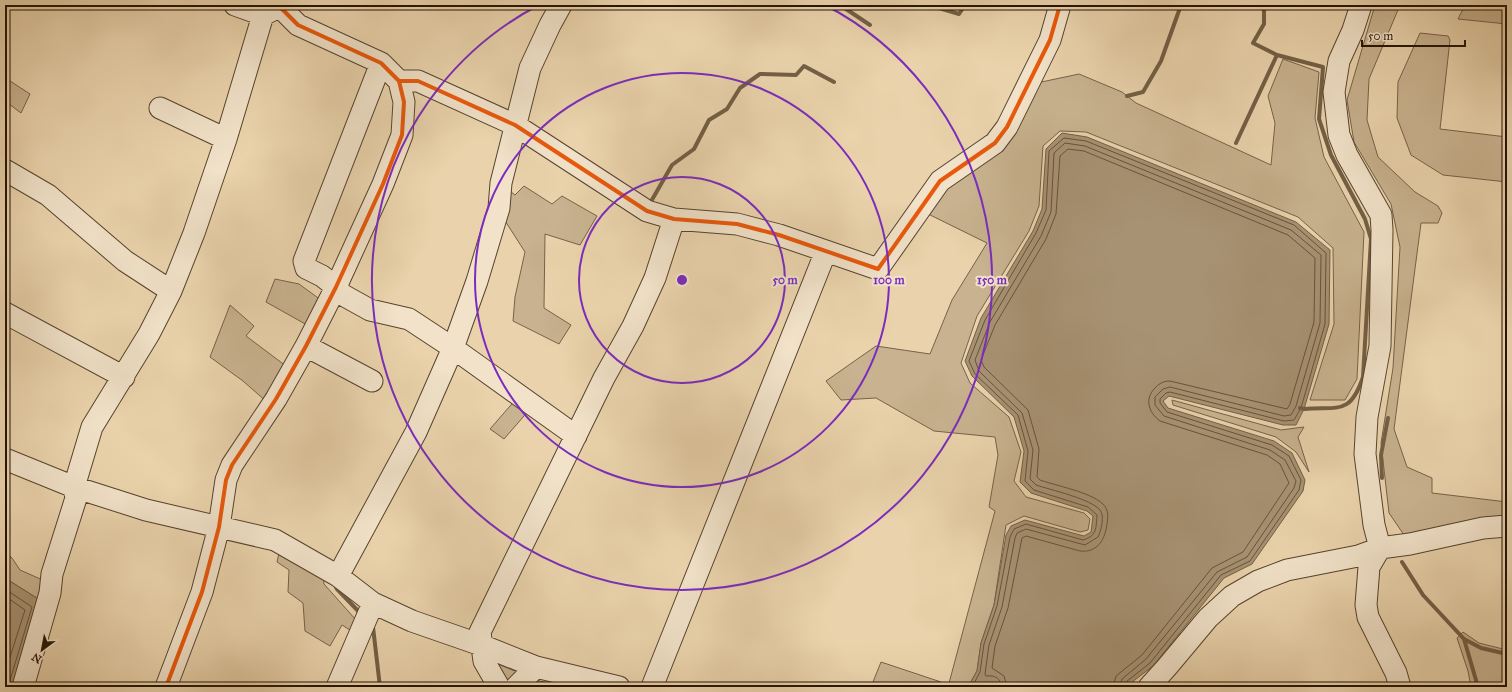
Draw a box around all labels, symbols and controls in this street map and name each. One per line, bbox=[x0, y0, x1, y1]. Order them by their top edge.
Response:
scale bar bbox=[1362, 22, 1465, 48]
text: 50 m bbox=[1368, 29, 1393, 43]
centre of rings bbox=[675, 273, 689, 287]
text: 50 m bbox=[772, 273, 799, 287]
text: 100 m bbox=[873, 273, 906, 287]
text: 150 m bbox=[977, 273, 1008, 287]
north arrow bbox=[22, 630, 62, 670]
text: N bbox=[29, 650, 44, 666]

